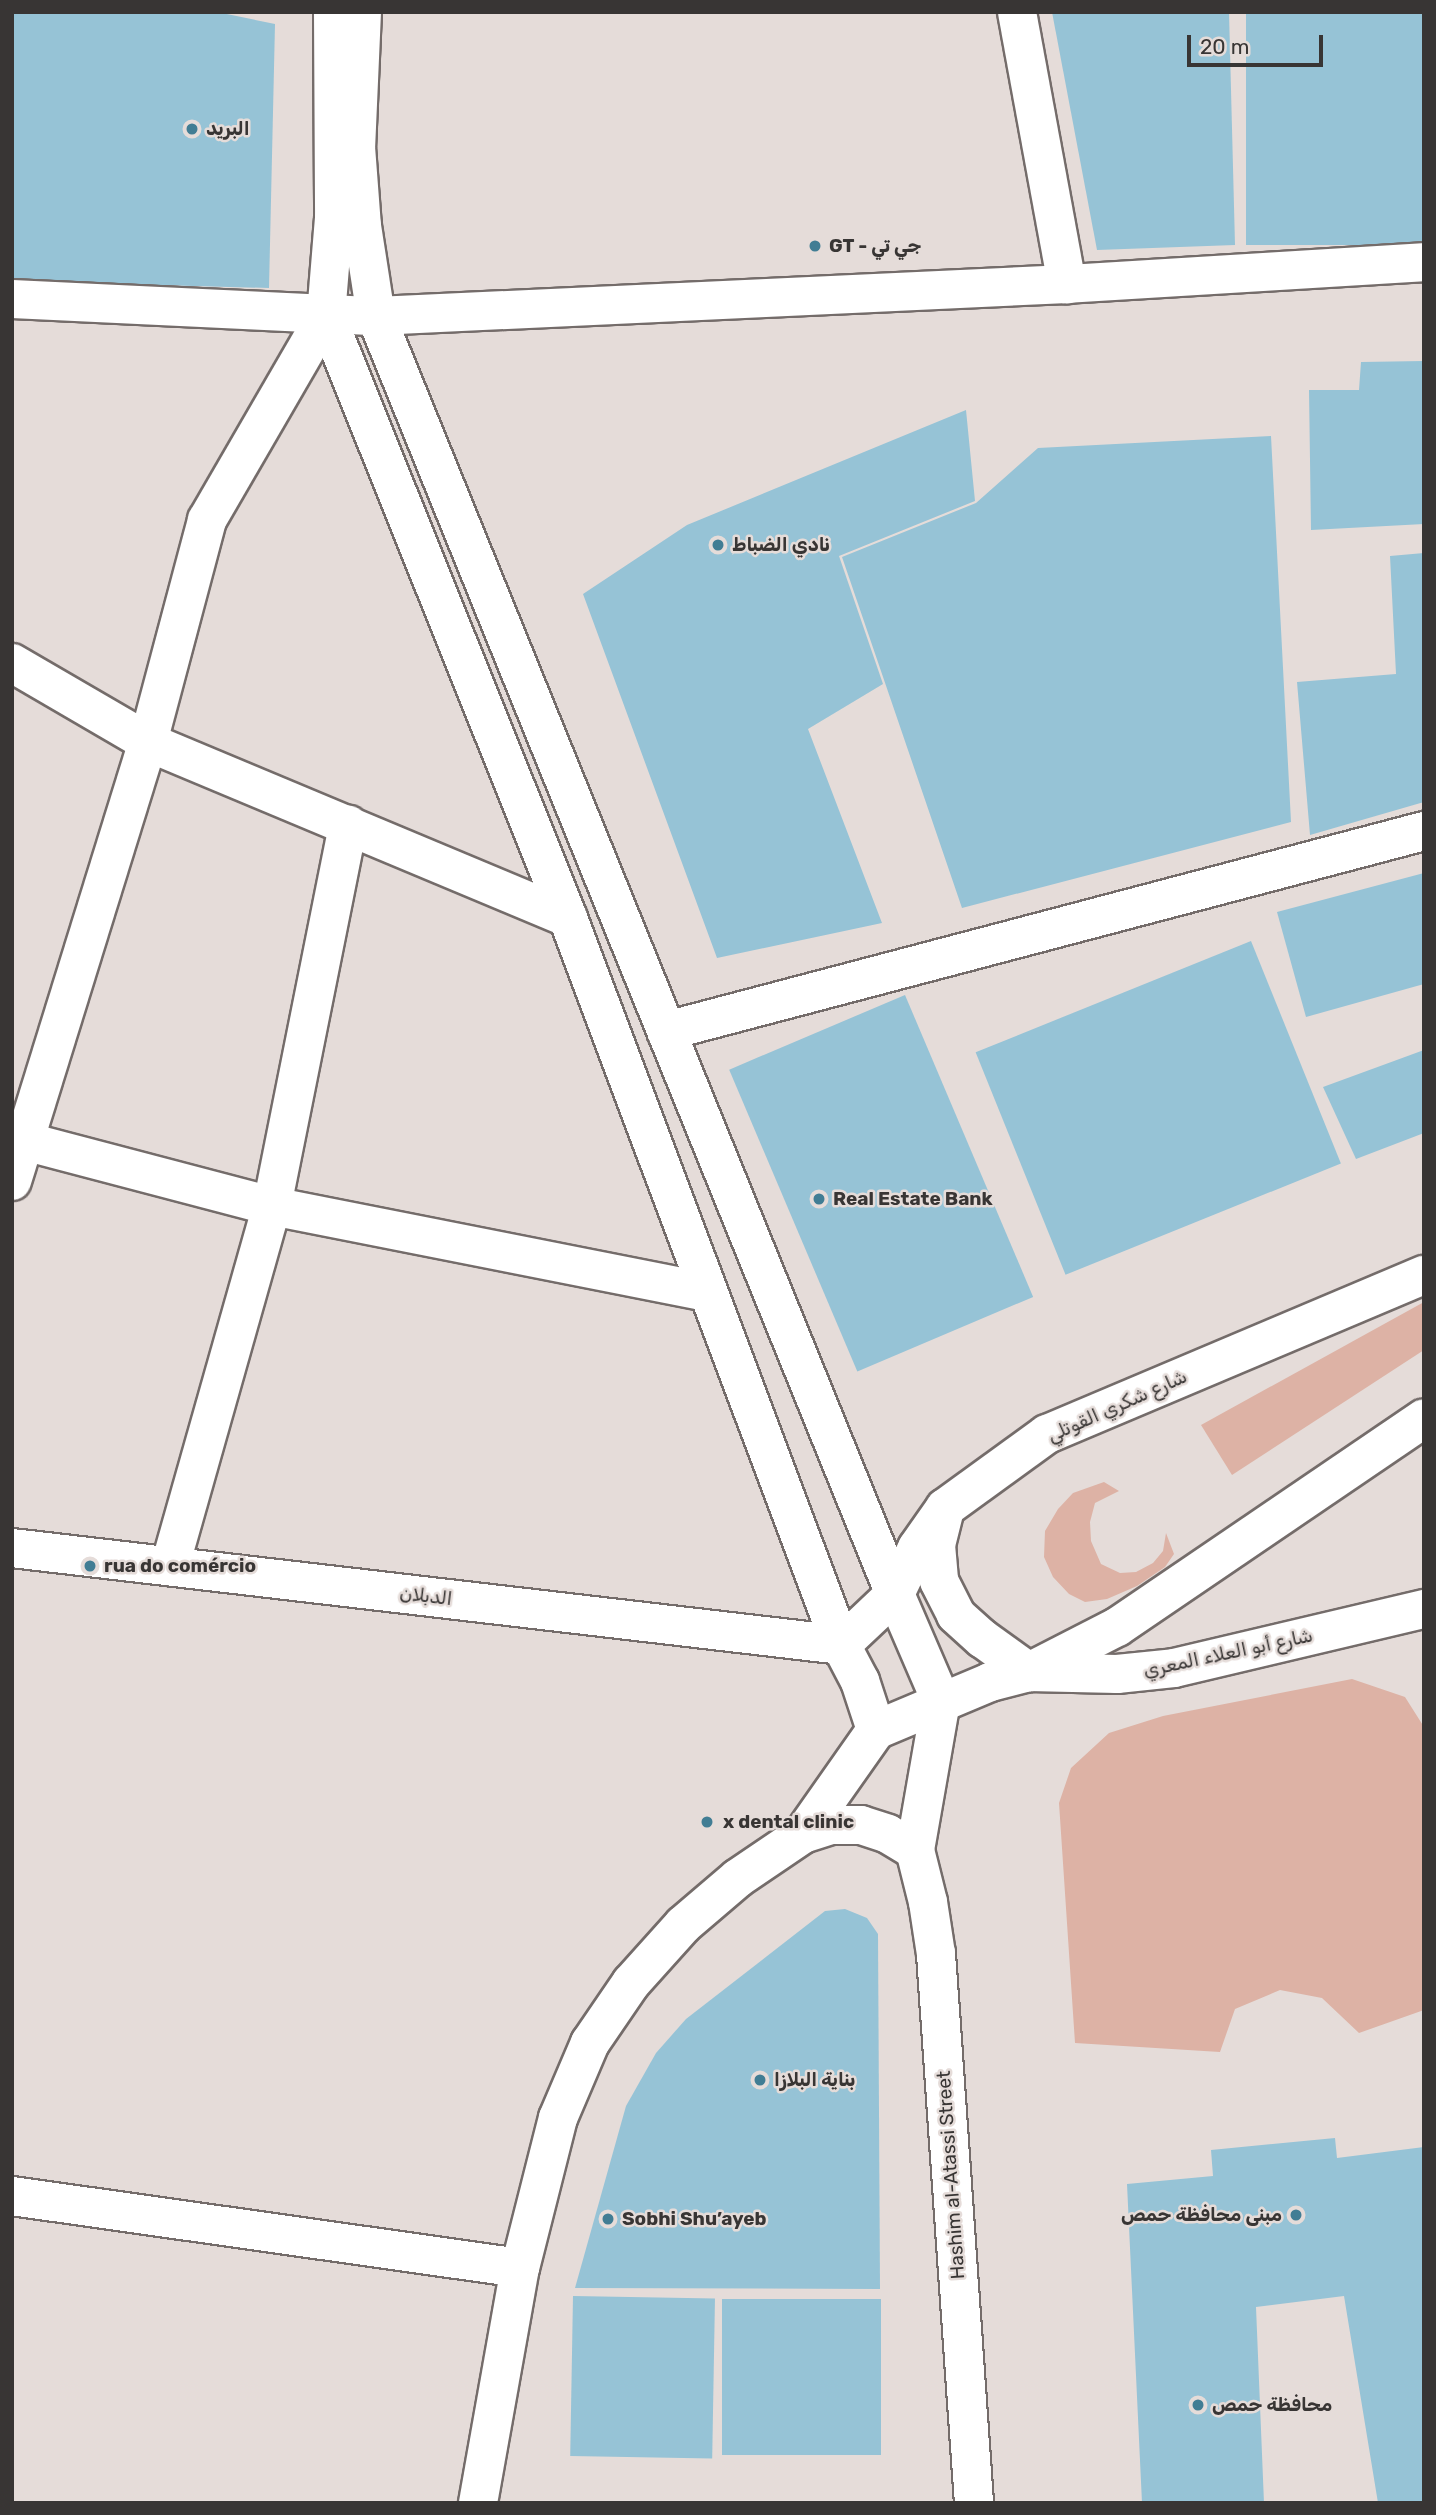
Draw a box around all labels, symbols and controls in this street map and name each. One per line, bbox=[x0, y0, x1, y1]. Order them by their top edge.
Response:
scale bar bbox=[1191, 21, 1328, 65]
text: 20 m bbox=[1200, 34, 1249, 59]
place label: البريد bbox=[206, 118, 250, 140]
marker: البريد bbox=[184, 121, 200, 137]
place label: GT - جي تي bbox=[829, 235, 922, 257]
marker: GT - جي تي bbox=[807, 238, 823, 254]
place label: نادي الضباط bbox=[732, 534, 830, 556]
marker: نادي الضباط bbox=[710, 537, 726, 553]
place label: Real Estate Bank bbox=[833, 1188, 993, 1210]
marker: Real Estate Bank bbox=[811, 1191, 827, 1207]
street label: شارع شكري القوتلي bbox=[1044, 1365, 1190, 1447]
place label: rua do comércio bbox=[104, 1555, 256, 1577]
marker: rua do comércio bbox=[82, 1558, 98, 1574]
street label: الدبلان bbox=[398, 1581, 454, 1611]
street label: شارع أبو العلاء المعري bbox=[1141, 1624, 1315, 1682]
place label: x dental clinic bbox=[723, 1811, 854, 1833]
marker: x dental clinic bbox=[697, 1812, 717, 1832]
place label: بناية البلازا bbox=[774, 2069, 855, 2091]
street label: Hashim al-Atassi Street bbox=[932, 2070, 970, 2280]
marker: بناية البلازا bbox=[752, 2072, 768, 2088]
place label: مبنى محافظة حمص bbox=[1121, 2204, 1282, 2226]
marker: مبنى محافظة حمص bbox=[1288, 2207, 1304, 2223]
place label: Sobhi Shu’ayeb bbox=[622, 2208, 766, 2230]
marker: Sobhi Shu’ayeb bbox=[600, 2211, 616, 2227]
place label: محافظة حمص bbox=[1212, 2394, 1332, 2416]
marker: محافظة حمص bbox=[1190, 2397, 1206, 2413]

